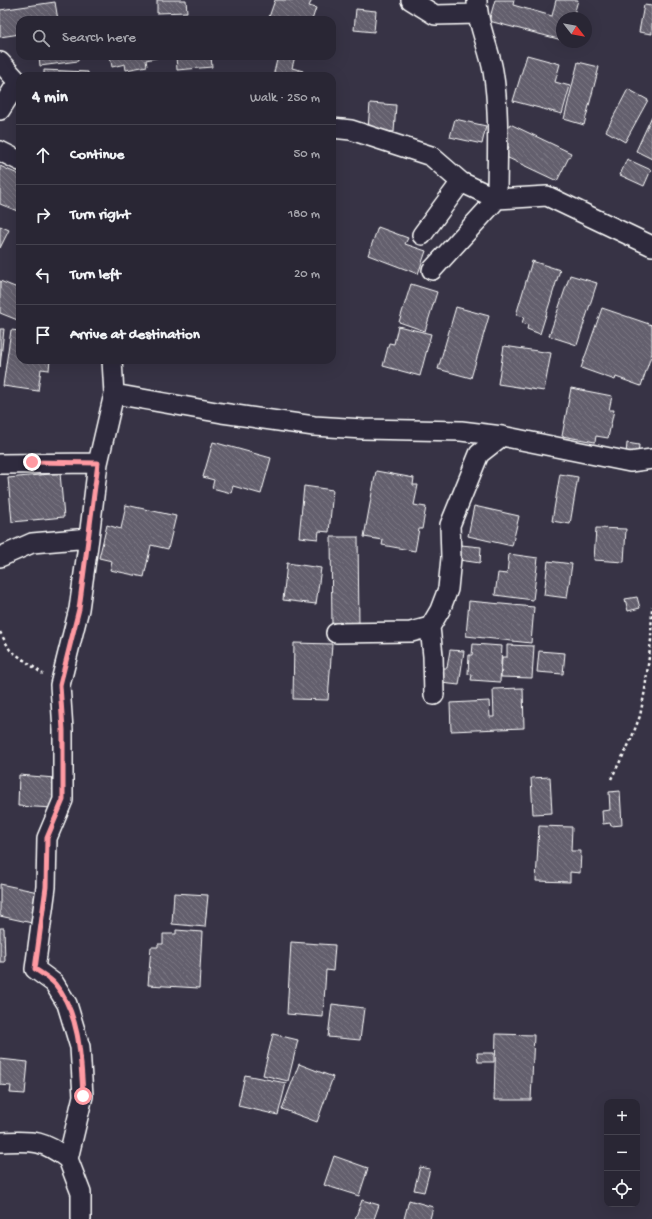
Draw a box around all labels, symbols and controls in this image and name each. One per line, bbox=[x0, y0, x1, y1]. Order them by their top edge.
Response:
north arrow bbox=[556, 12, 592, 48]
search box bbox=[16, 16, 336, 60]
icon: search bbox=[30, 27, 52, 49]
text: Search here bbox=[62, 29, 136, 47]
text: 4 min bbox=[32, 88, 68, 108]
text: Walk · 250 m bbox=[250, 91, 320, 106]
icon: ahead bbox=[32, 144, 54, 166]
text: Continue bbox=[70, 146, 124, 164]
text: 50 m bbox=[293, 147, 320, 162]
icon: right bbox=[32, 204, 54, 226]
text: Turn right bbox=[70, 206, 130, 224]
text: 180 m bbox=[288, 207, 320, 222]
icon: left bbox=[32, 264, 54, 286]
text: Turn left bbox=[70, 266, 121, 284]
text: 20 m bbox=[294, 267, 320, 282]
icon: arrive bbox=[32, 324, 54, 346]
text: Arrive at destination bbox=[70, 326, 200, 344]
route end bbox=[23, 453, 41, 471]
route start bbox=[74, 1087, 92, 1105]
map controls bbox=[604, 1099, 640, 1207]
button: + bbox=[604, 1099, 640, 1135]
button: − bbox=[604, 1135, 640, 1171]
button: locate bbox=[604, 1171, 640, 1207]

